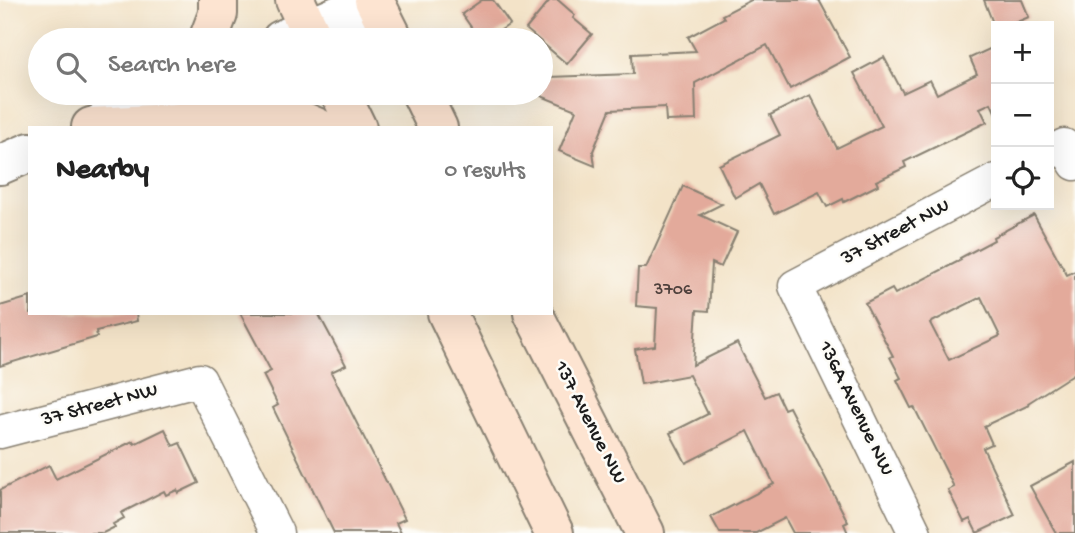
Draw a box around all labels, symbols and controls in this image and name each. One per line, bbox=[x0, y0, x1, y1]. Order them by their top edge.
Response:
map controls bbox=[991, 21, 1054, 210]
button: + bbox=[991, 21, 1054, 84]
search box bbox=[28, 28, 553, 105]
icon: search bbox=[52, 48, 90, 86]
text: Search here bbox=[108, 51, 236, 82]
button: − bbox=[991, 84, 1054, 147]
button: locate bbox=[991, 147, 1054, 210]
text: Nearby bbox=[56, 154, 149, 189]
text: 0 results bbox=[444, 158, 525, 185]
street label: 37 Street NW bbox=[837, 194, 955, 273]
house number: 3706 bbox=[653, 280, 693, 301]
street label: 136A Avenue NW bbox=[811, 337, 899, 481]
street label: 137 Avenue NW bbox=[547, 356, 631, 489]
street label: 37 Street NW bbox=[38, 378, 161, 434]

